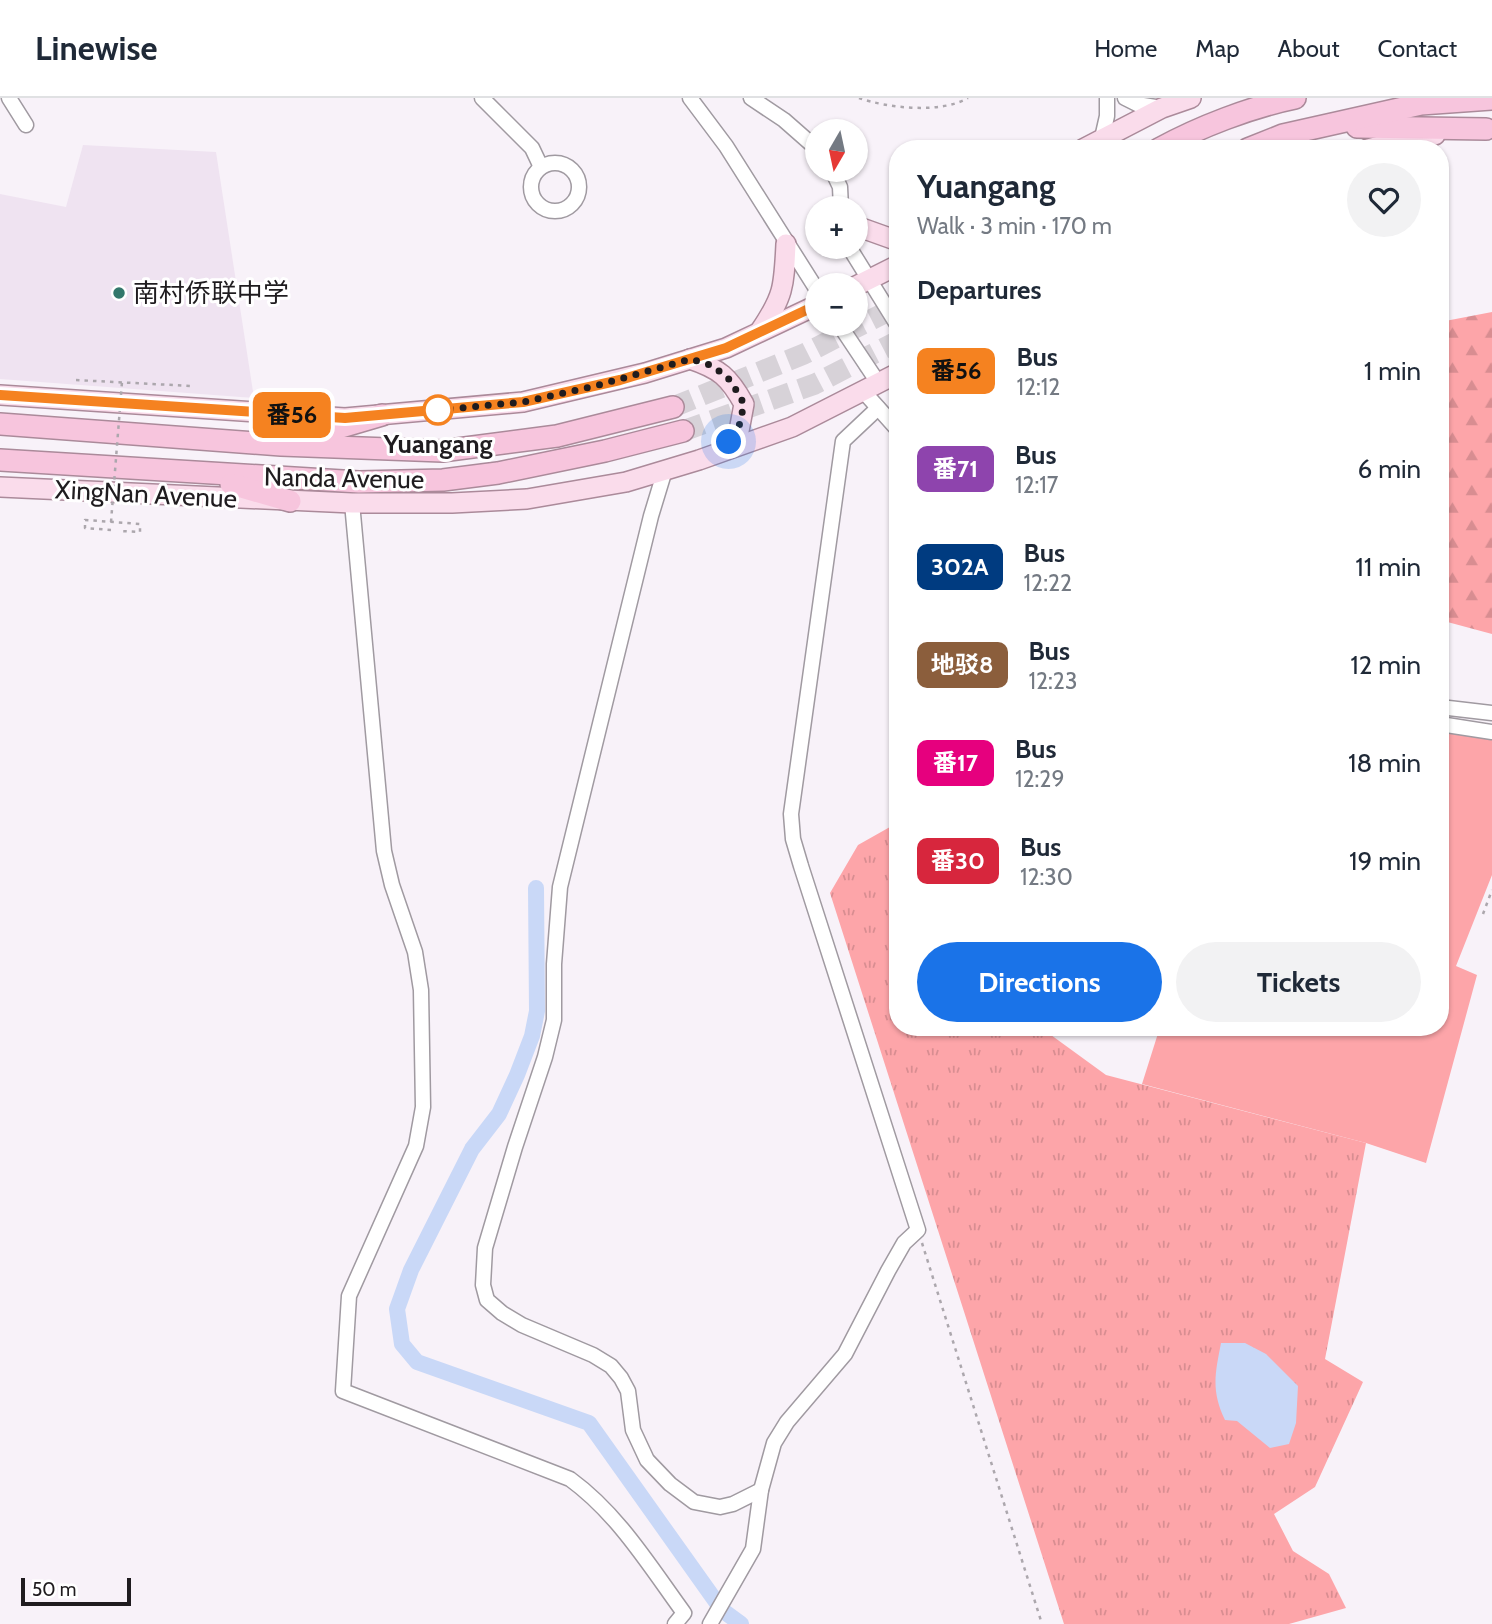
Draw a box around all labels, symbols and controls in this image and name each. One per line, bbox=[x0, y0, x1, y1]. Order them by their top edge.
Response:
text: Linewise bbox=[35, 28, 157, 68]
text: Home bbox=[1094, 34, 1157, 63]
text: Map bbox=[1195, 34, 1240, 63]
text: About bbox=[1278, 34, 1340, 63]
text: Contact bbox=[1378, 34, 1457, 63]
north arrow bbox=[805, 119, 868, 182]
map controls bbox=[805, 119, 868, 336]
button: heart bbox=[1347, 163, 1421, 237]
text: Yuangang bbox=[917, 166, 1056, 206]
button: + bbox=[805, 196, 868, 259]
text: Walk · 3 min · 170 m bbox=[917, 212, 1112, 240]
button: − bbox=[805, 273, 868, 336]
text: Departures bbox=[917, 274, 1041, 306]
place label: 南村侨联中学 bbox=[133, 277, 289, 309]
marker: 南村侨联中学 bbox=[111, 285, 127, 301]
text: Bus bbox=[1016, 341, 1058, 373]
text: 1 min bbox=[1364, 355, 1421, 387]
text: 番56 bbox=[931, 356, 981, 385]
text: 12:12 bbox=[1016, 373, 1060, 401]
line badge: 番56 bbox=[252, 392, 332, 438]
marker: Yuangang bbox=[423, 395, 453, 425]
text: 番56 bbox=[267, 400, 317, 429]
your location bbox=[711, 424, 746, 459]
place label: Yuangang bbox=[382, 428, 493, 460]
text: Bus bbox=[1015, 439, 1056, 471]
text: 6 min bbox=[1358, 453, 1421, 485]
text: 番71 bbox=[933, 454, 978, 483]
street label: Nanda Avenue bbox=[264, 461, 424, 495]
text: 12:17 bbox=[1015, 471, 1058, 499]
street label: XingNan Avenue bbox=[54, 473, 238, 515]
text: Bus bbox=[1024, 537, 1065, 569]
text: 11 min bbox=[1355, 551, 1421, 583]
text: 302A bbox=[931, 552, 989, 581]
text: 12:22 bbox=[1024, 569, 1072, 597]
text: Bus bbox=[1029, 635, 1070, 667]
text: 12 min bbox=[1350, 649, 1421, 681]
text: 地驳8 bbox=[931, 650, 994, 679]
text: 12:23 bbox=[1029, 667, 1077, 695]
text: Bus bbox=[1015, 733, 1056, 765]
text: 18 min bbox=[1348, 747, 1421, 779]
text: 番17 bbox=[933, 748, 978, 777]
text: 12:29 bbox=[1015, 765, 1064, 793]
text: Bus bbox=[1020, 831, 1061, 863]
text: 19 min bbox=[1349, 845, 1421, 877]
text: 番30 bbox=[931, 846, 985, 875]
text: 12:30 bbox=[1020, 863, 1073, 891]
button: Directions bbox=[917, 942, 1162, 1022]
button: Tickets bbox=[1176, 942, 1421, 1022]
scale bar bbox=[21, 1575, 131, 1607]
text: 50 m bbox=[32, 1578, 76, 1601]

